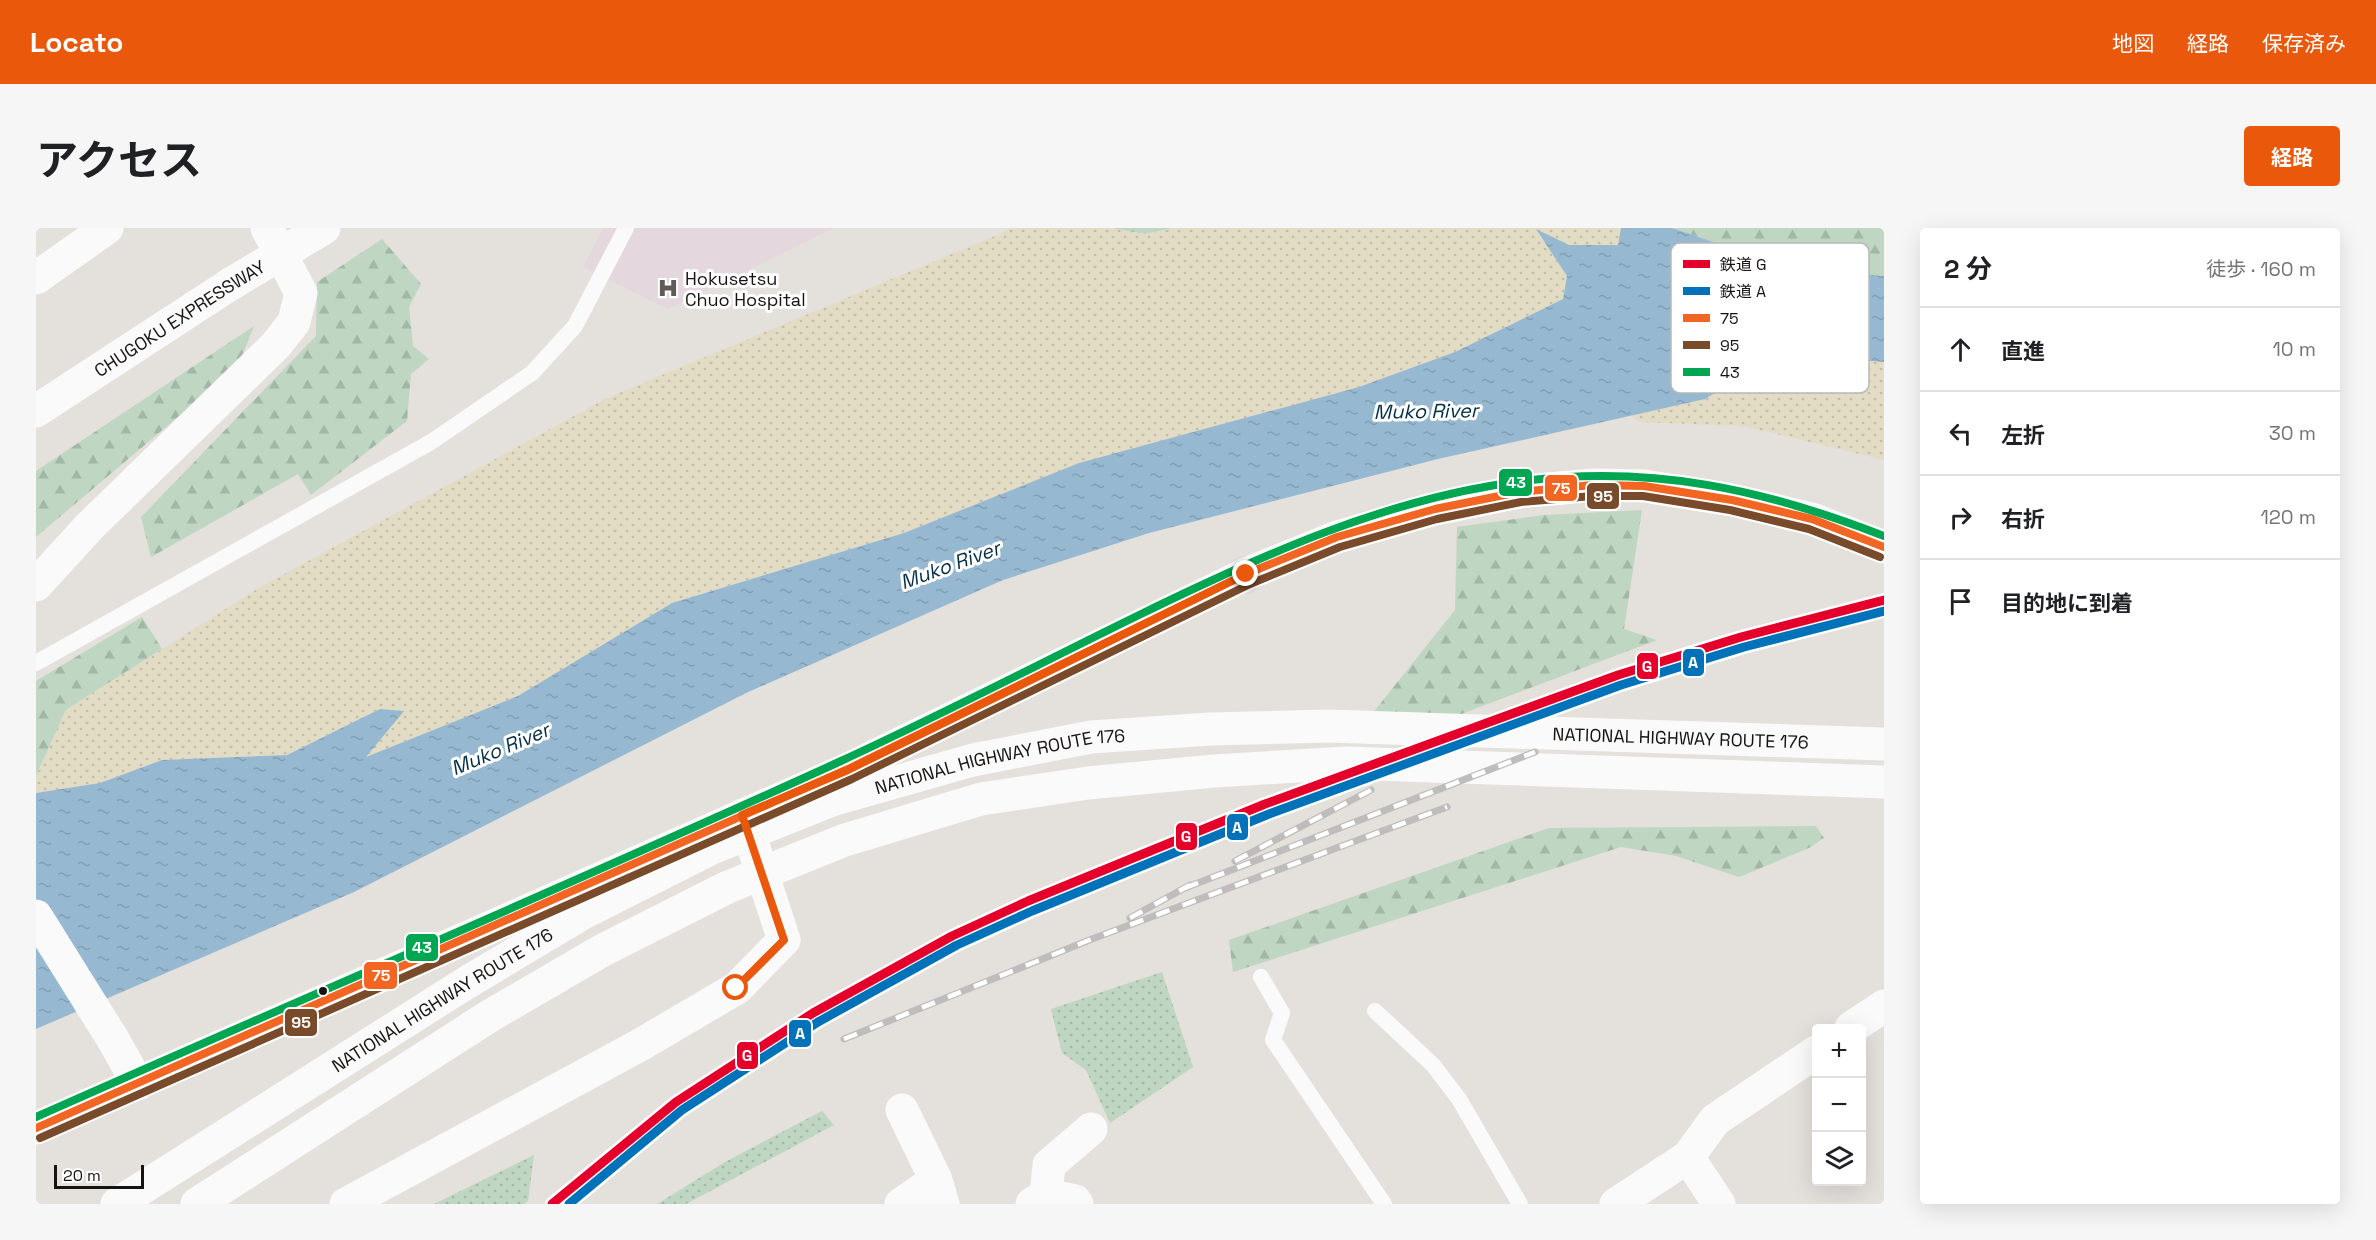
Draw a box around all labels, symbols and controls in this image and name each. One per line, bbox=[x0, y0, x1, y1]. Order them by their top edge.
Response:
text: Locato bbox=[30, 24, 123, 60]
text: 地図 bbox=[2112, 30, 2154, 57]
text: 経路 bbox=[2187, 30, 2229, 57]
text: 保存済み bbox=[2262, 30, 2346, 57]
button: 経路 bbox=[2244, 126, 2340, 186]
text: アクセス bbox=[36, 134, 202, 187]
legend bbox=[1671, 243, 1869, 393]
text: 2 分 bbox=[1944, 252, 1992, 286]
street label: CHUGOKU EXPRESSWAY bbox=[89, 254, 269, 382]
text: 鉄道 G bbox=[1720, 254, 1767, 275]
text: 徒歩 · 160 m bbox=[2206, 256, 2316, 282]
place label: Hokusetsu Chuo Hospital bbox=[685, 267, 806, 311]
hospital icon: Hokusetsu Chuo Hospital bbox=[656, 276, 680, 300]
text: 鉄道 A bbox=[1720, 281, 1766, 302]
text: 75 bbox=[1720, 308, 1739, 329]
icon: ahead bbox=[1944, 333, 1977, 366]
text: 95 bbox=[1720, 335, 1739, 356]
text: 10 m bbox=[2272, 336, 2316, 362]
text: 直進 bbox=[2001, 337, 2045, 365]
text: 43 bbox=[1720, 362, 1740, 383]
water label: Muko River bbox=[1374, 397, 1481, 425]
icon: left bbox=[1944, 417, 1977, 450]
text: 30 m bbox=[2269, 420, 2316, 446]
text: 左折 bbox=[2001, 421, 2045, 449]
line badge: 43 bbox=[1498, 468, 1533, 497]
text: 43 bbox=[1506, 472, 1526, 493]
line badge: 75 bbox=[1544, 474, 1578, 502]
text: 75 bbox=[1552, 478, 1571, 499]
line badge: 95 bbox=[1586, 482, 1620, 510]
text: 95 bbox=[1593, 486, 1613, 507]
icon: right bbox=[1944, 501, 1977, 534]
text: 120 m bbox=[2260, 504, 2316, 530]
text: 右折 bbox=[2001, 505, 2045, 533]
water label: Muko River bbox=[896, 534, 1006, 595]
route end bbox=[1232, 560, 1258, 586]
icon: arrive bbox=[1944, 585, 1977, 618]
text: 目的地に到着 bbox=[2001, 589, 2133, 617]
line badge: A bbox=[1682, 648, 1705, 677]
line badge: G bbox=[1636, 652, 1659, 680]
text: A bbox=[1688, 652, 1698, 673]
text: G bbox=[1642, 656, 1652, 677]
water label: Muko River bbox=[447, 716, 555, 781]
street label: NATIONAL HIGHWAY ROUTE 176 bbox=[1552, 722, 1809, 753]
street label: NATIONAL HIGHWAY ROUTE 176 bbox=[872, 723, 1126, 799]
line badge: A bbox=[1226, 813, 1249, 841]
text: A bbox=[1232, 817, 1242, 838]
line badge: G bbox=[1175, 822, 1198, 851]
text: G bbox=[1181, 826, 1191, 847]
street label: NATIONAL HIGHWAY ROUTE 176 bbox=[327, 922, 557, 1077]
line badge: 43 bbox=[405, 933, 439, 962]
text: 43 bbox=[412, 937, 432, 958]
line badge: 75 bbox=[363, 961, 398, 990]
text: 75 bbox=[372, 965, 391, 986]
route start bbox=[722, 974, 748, 1000]
unlabelled marker bbox=[317, 985, 329, 997]
line badge: 95 bbox=[284, 1008, 318, 1037]
text: 95 bbox=[291, 1012, 311, 1033]
line badge: A bbox=[788, 1019, 812, 1048]
text: A bbox=[795, 1023, 805, 1044]
map controls bbox=[1812, 1024, 1866, 1186]
button: + bbox=[1812, 1024, 1866, 1078]
line badge: G bbox=[736, 1041, 759, 1070]
text: G bbox=[742, 1045, 752, 1066]
button: − bbox=[1812, 1078, 1866, 1132]
button: layers bbox=[1812, 1132, 1866, 1186]
scale bar bbox=[54, 1162, 144, 1190]
text: 20 m bbox=[63, 1165, 101, 1186]

